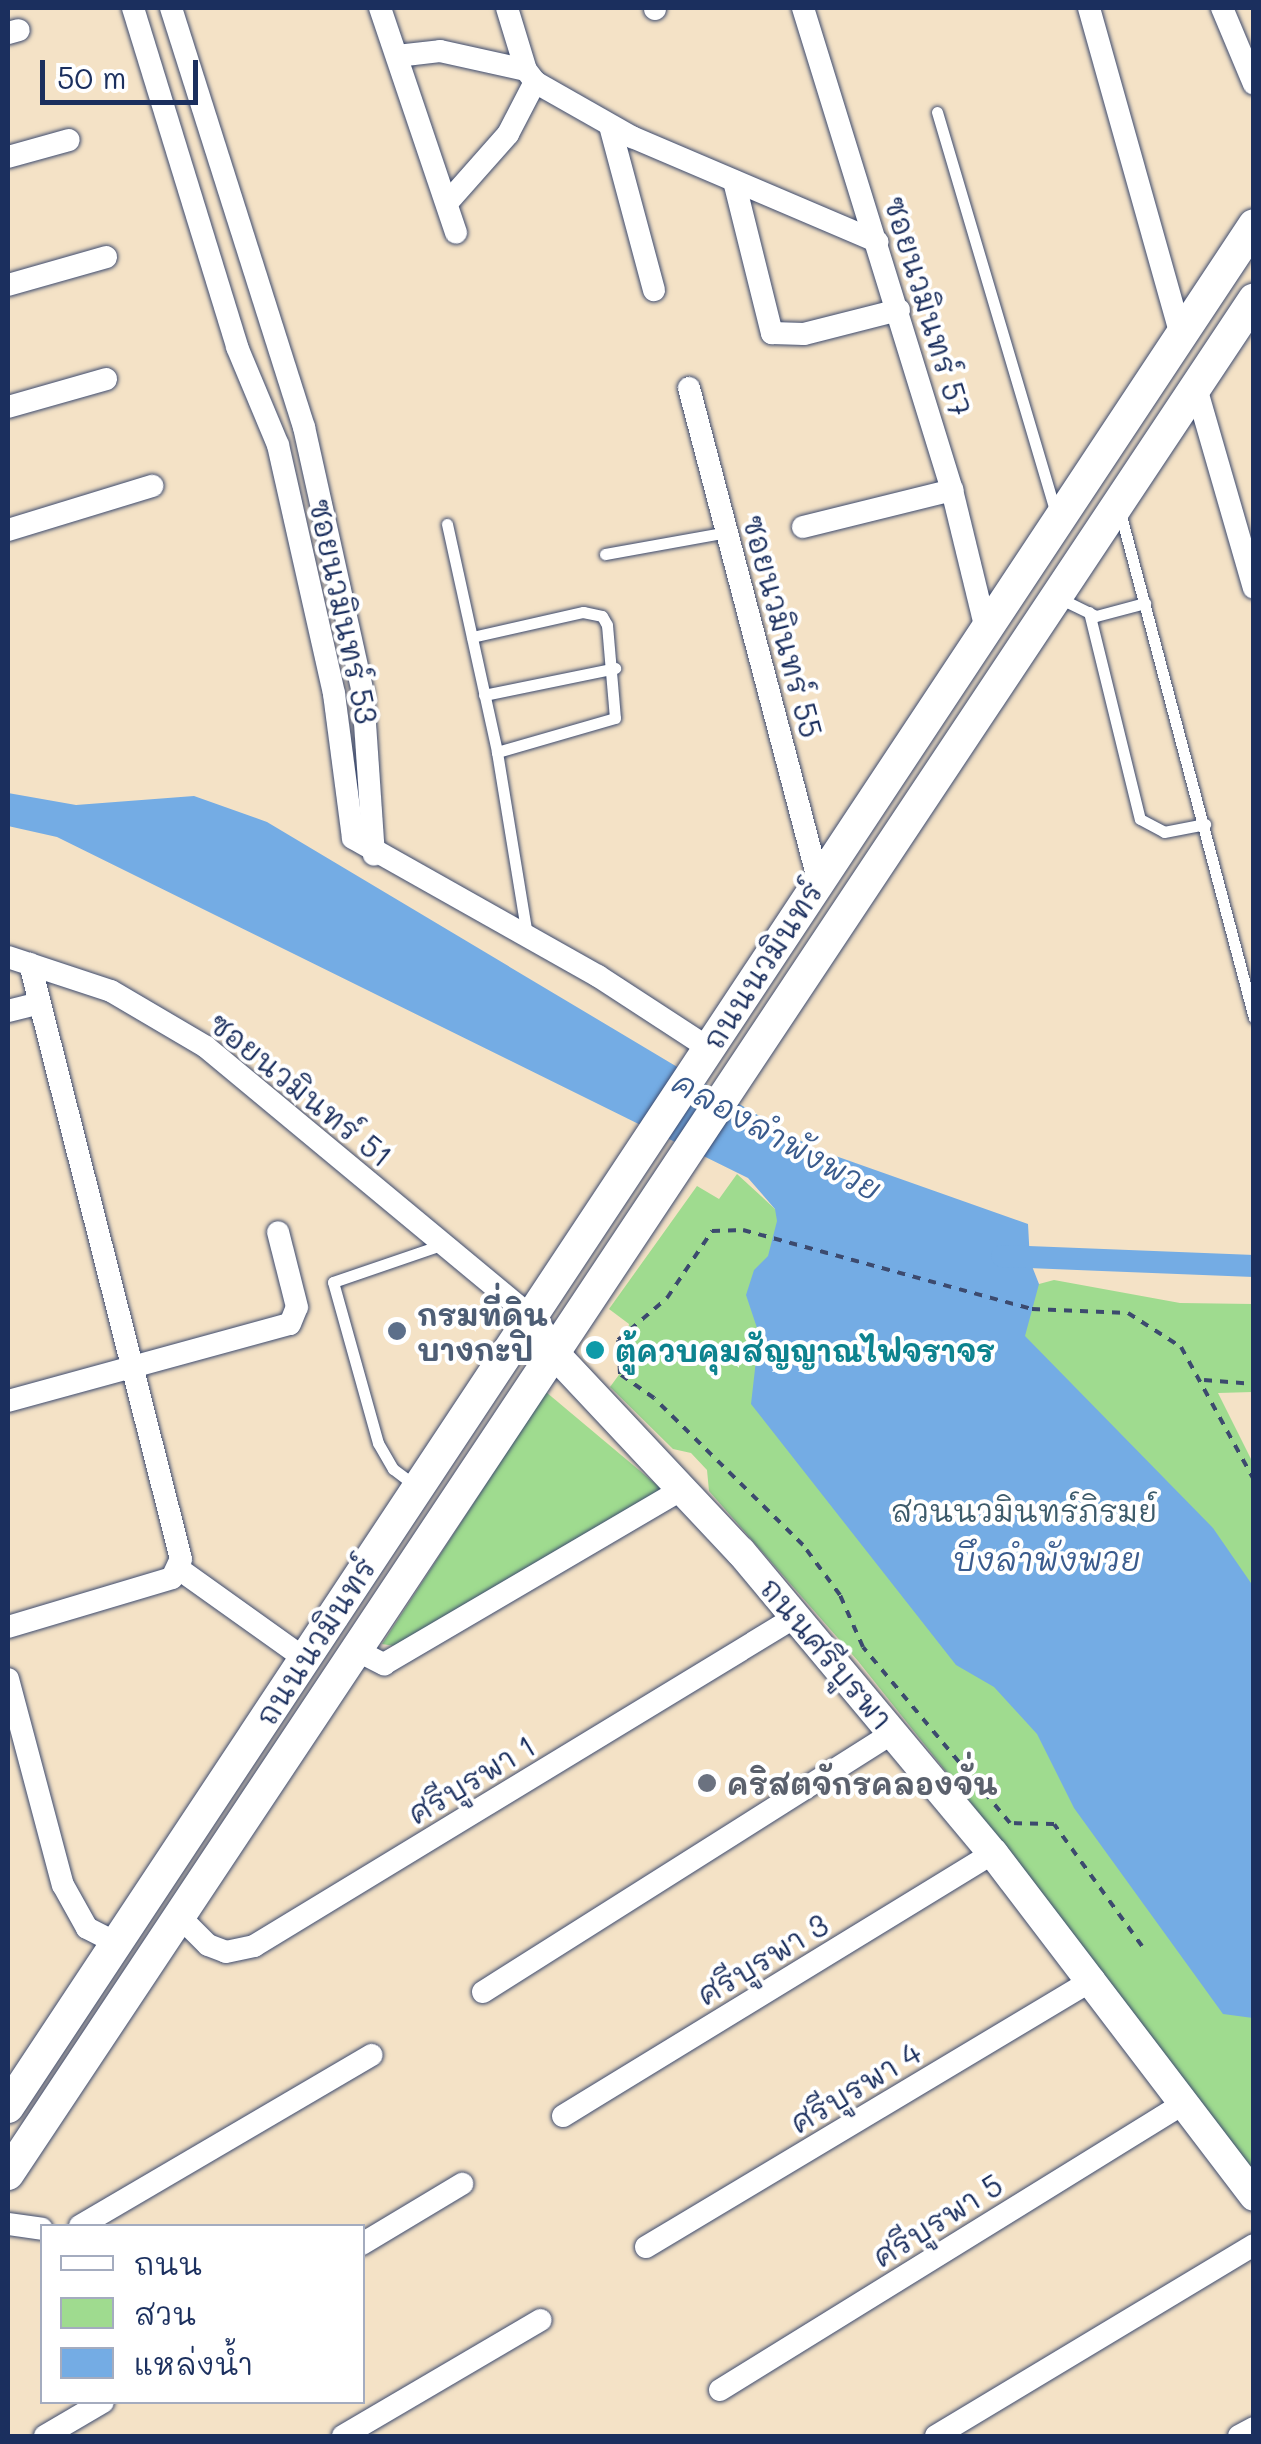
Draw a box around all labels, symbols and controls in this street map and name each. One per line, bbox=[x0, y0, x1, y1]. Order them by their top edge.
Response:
scale bar bbox=[45, 40, 202, 102]
text: 50 m bbox=[57, 57, 127, 97]
street label: ซอยนวมินทร์ 57 bbox=[877, 191, 979, 421]
street label: ซอยนวมินทร์ 53 bbox=[303, 495, 385, 727]
street label: ซอยนวมินทร์ 55 bbox=[736, 511, 830, 741]
street label: ถนนนวมินทร์ bbox=[694, 874, 830, 1056]
street label: ซอยนวมินทร์ 51 bbox=[202, 1004, 400, 1174]
water label: คลองลำพังพวย bbox=[666, 1062, 888, 1208]
place label: กรมที่ดิน บางกะปิ bbox=[417, 1296, 548, 1366]
marker: กรมที่ดิน บางกะปิ bbox=[386, 1320, 408, 1342]
place label: ตู้ควบคุมสัญญาณไฟจราจร bbox=[615, 1332, 995, 1368]
marker: ตู้ควบคุมสัญญาณไฟจราจร bbox=[584, 1339, 606, 1361]
park label: สวนนวมินทร์ภิรมย์ bbox=[891, 1492, 1157, 1528]
water label: บึงลำพังพวย bbox=[952, 1539, 1140, 1577]
street label: ถนนนวมินทร์ bbox=[247, 1550, 383, 1732]
street label: ถนนศรีบูรพา bbox=[753, 1570, 901, 1736]
street label: ศรีบูรพา 1 bbox=[401, 1727, 541, 1831]
place label: คริสตจักรคลองจั่น bbox=[727, 1765, 997, 1801]
marker: คริสตจักรคลองจั่น bbox=[696, 1772, 718, 1794]
street label: ศรีบูรพา 3 bbox=[690, 1906, 834, 2012]
street label: ศรีบูรพา 4 bbox=[783, 2034, 927, 2140]
street label: ศรีบูรพา 5 bbox=[865, 2166, 1009, 2274]
legend bbox=[40, 2224, 365, 2404]
text: ถนน bbox=[134, 2243, 202, 2283]
text: สวน bbox=[134, 2293, 196, 2333]
text: แหล่งน้ำ bbox=[134, 2343, 253, 2383]

